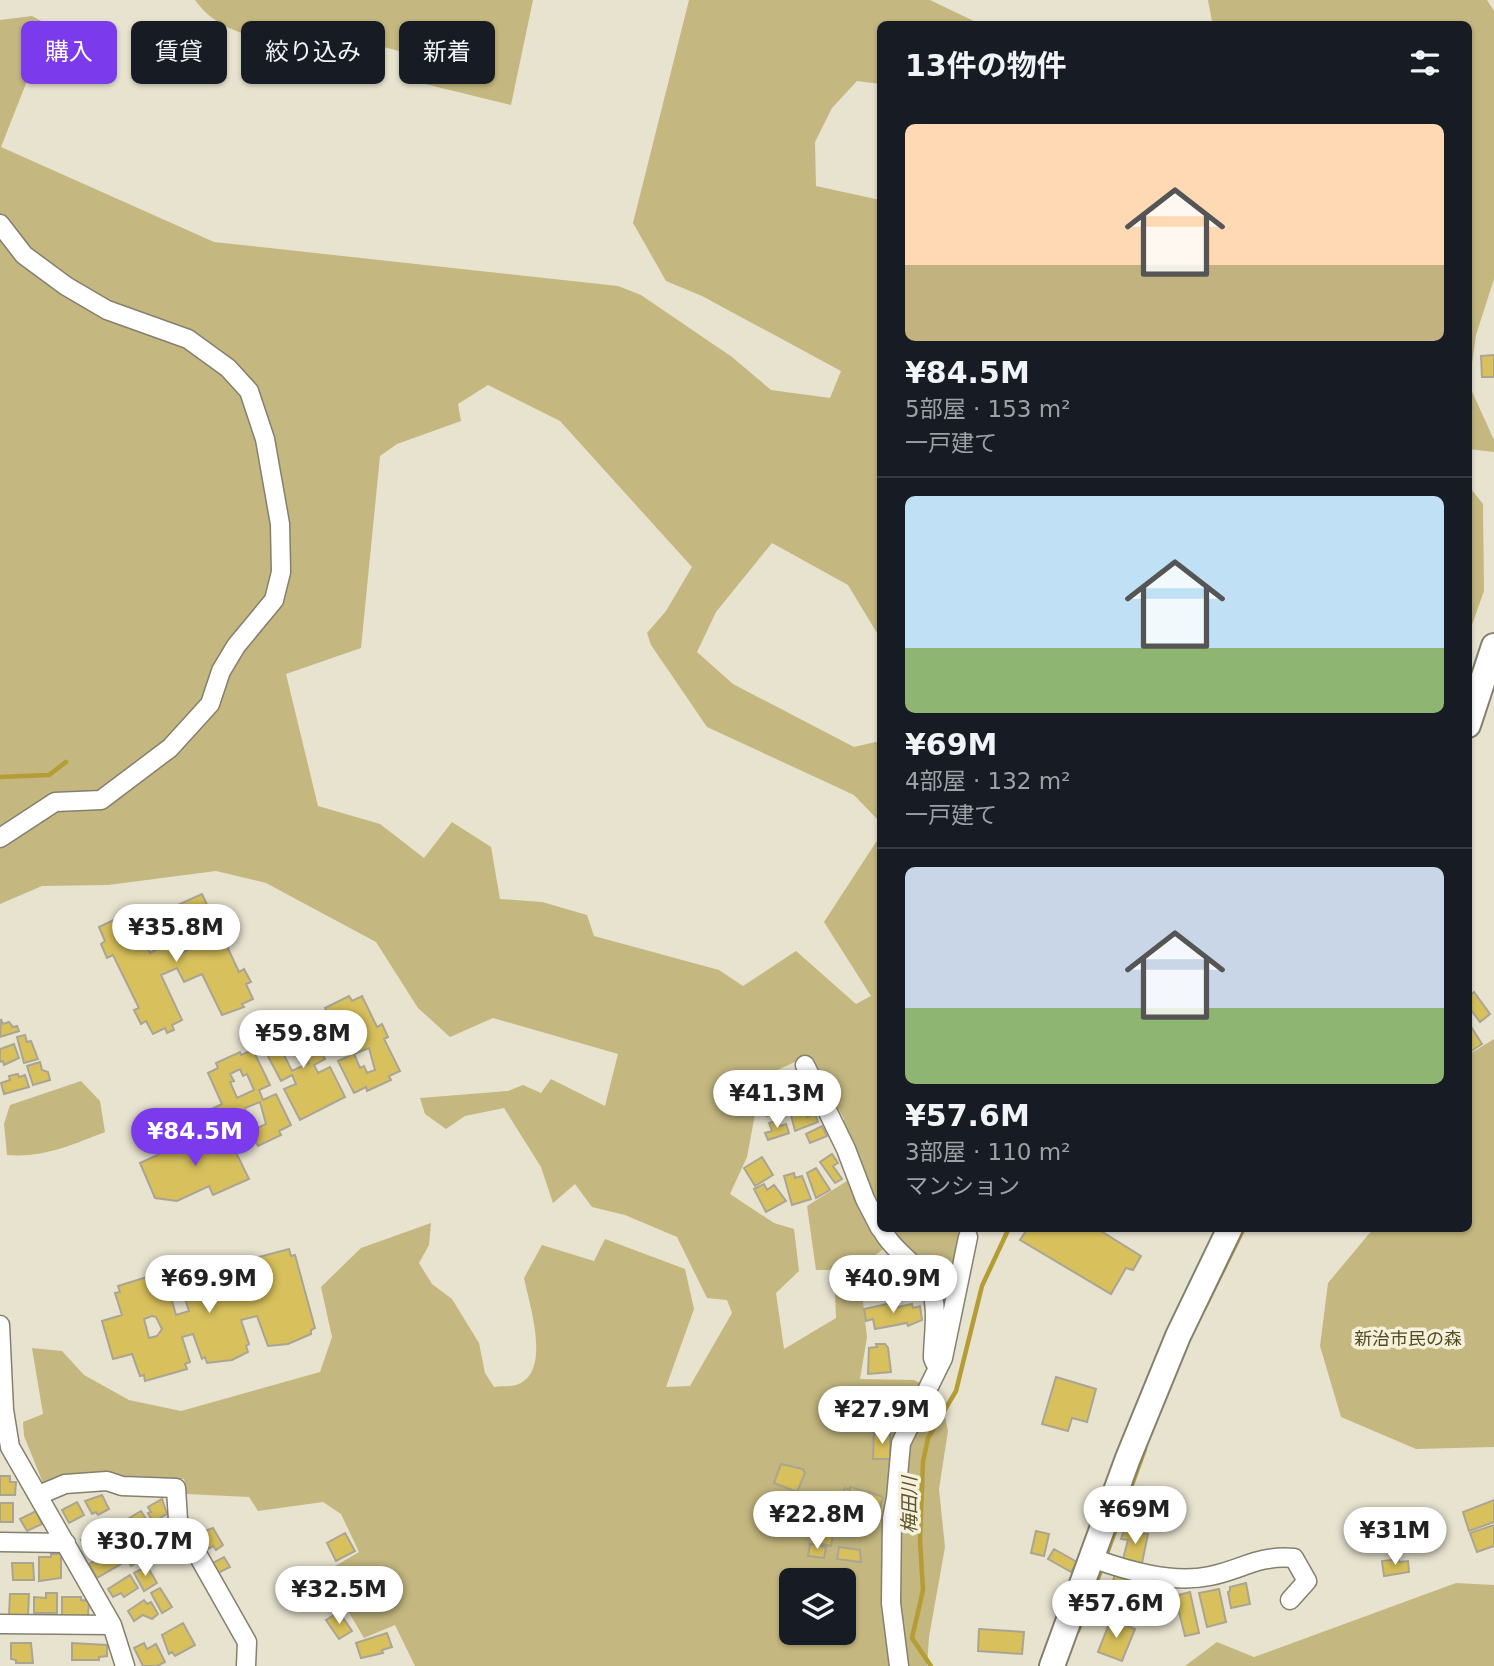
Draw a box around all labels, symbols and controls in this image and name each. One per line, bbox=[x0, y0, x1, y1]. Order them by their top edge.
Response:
chip: 購入 bbox=[21, 21, 117, 84]
chip: 賃貸 bbox=[131, 21, 227, 84]
chip: 絞り込み bbox=[241, 21, 385, 84]
chip: 新着 bbox=[399, 21, 495, 84]
icon: filters bbox=[1406, 44, 1444, 82]
text: 13件の物件 bbox=[905, 48, 1067, 83]
icon: home bbox=[1112, 169, 1238, 295]
text: ¥84.5M bbox=[905, 355, 1030, 390]
text: 5部屋 · 153 m² bbox=[905, 396, 1070, 422]
text: 一戸建て bbox=[905, 430, 997, 456]
icon: home bbox=[1112, 541, 1238, 667]
text: ¥69M bbox=[905, 727, 997, 762]
text: 4部屋 · 132 m² bbox=[905, 768, 1070, 794]
text: 一戸建て bbox=[905, 802, 997, 828]
pin: ¥35.8M bbox=[119, 904, 233, 964]
icon: home bbox=[1112, 912, 1238, 1038]
text: ¥35.8M bbox=[128, 914, 224, 940]
pin: ¥59.8M bbox=[246, 1010, 360, 1070]
text: ¥59.8M bbox=[255, 1020, 351, 1046]
pin: ¥41.3M bbox=[720, 1070, 834, 1130]
text: ¥41.3M bbox=[729, 1080, 825, 1106]
text: ¥57.6M bbox=[905, 1098, 1030, 1133]
pin: ¥84.5M bbox=[138, 1108, 252, 1168]
text: ¥84.5M bbox=[147, 1118, 243, 1144]
text: 3部屋 · 110 m² bbox=[905, 1139, 1070, 1165]
text: マンション bbox=[905, 1173, 1020, 1199]
pin: ¥69.9M bbox=[152, 1256, 266, 1315]
pin: ¥40.9M bbox=[836, 1256, 950, 1315]
text: ¥69.9M bbox=[161, 1265, 257, 1291]
text: ¥40.9M bbox=[845, 1265, 941, 1291]
park label: 新治市民の森 bbox=[1354, 1328, 1462, 1349]
pin: ¥27.9M bbox=[825, 1386, 939, 1446]
text: ¥27.9M bbox=[834, 1396, 930, 1422]
water label: 梅田川 bbox=[898, 1475, 920, 1534]
pin: ¥69M bbox=[1094, 1486, 1176, 1546]
pin: ¥22.8M bbox=[760, 1492, 874, 1551]
text: ¥69M bbox=[1100, 1496, 1170, 1522]
text: ¥22.8M bbox=[769, 1501, 865, 1527]
pin: ¥31M bbox=[1354, 1508, 1436, 1567]
text: ¥31M bbox=[1360, 1517, 1430, 1543]
pin: ¥30.7M bbox=[88, 1518, 202, 1578]
text: ¥30.7M bbox=[97, 1528, 193, 1554]
pin: ¥32.5M bbox=[282, 1566, 396, 1626]
map controls bbox=[779, 1568, 856, 1645]
button: layers bbox=[779, 1568, 856, 1645]
text: ¥32.5M bbox=[291, 1576, 387, 1602]
pin: ¥57.6M bbox=[1059, 1580, 1173, 1640]
text: ¥57.6M bbox=[1068, 1590, 1164, 1616]

